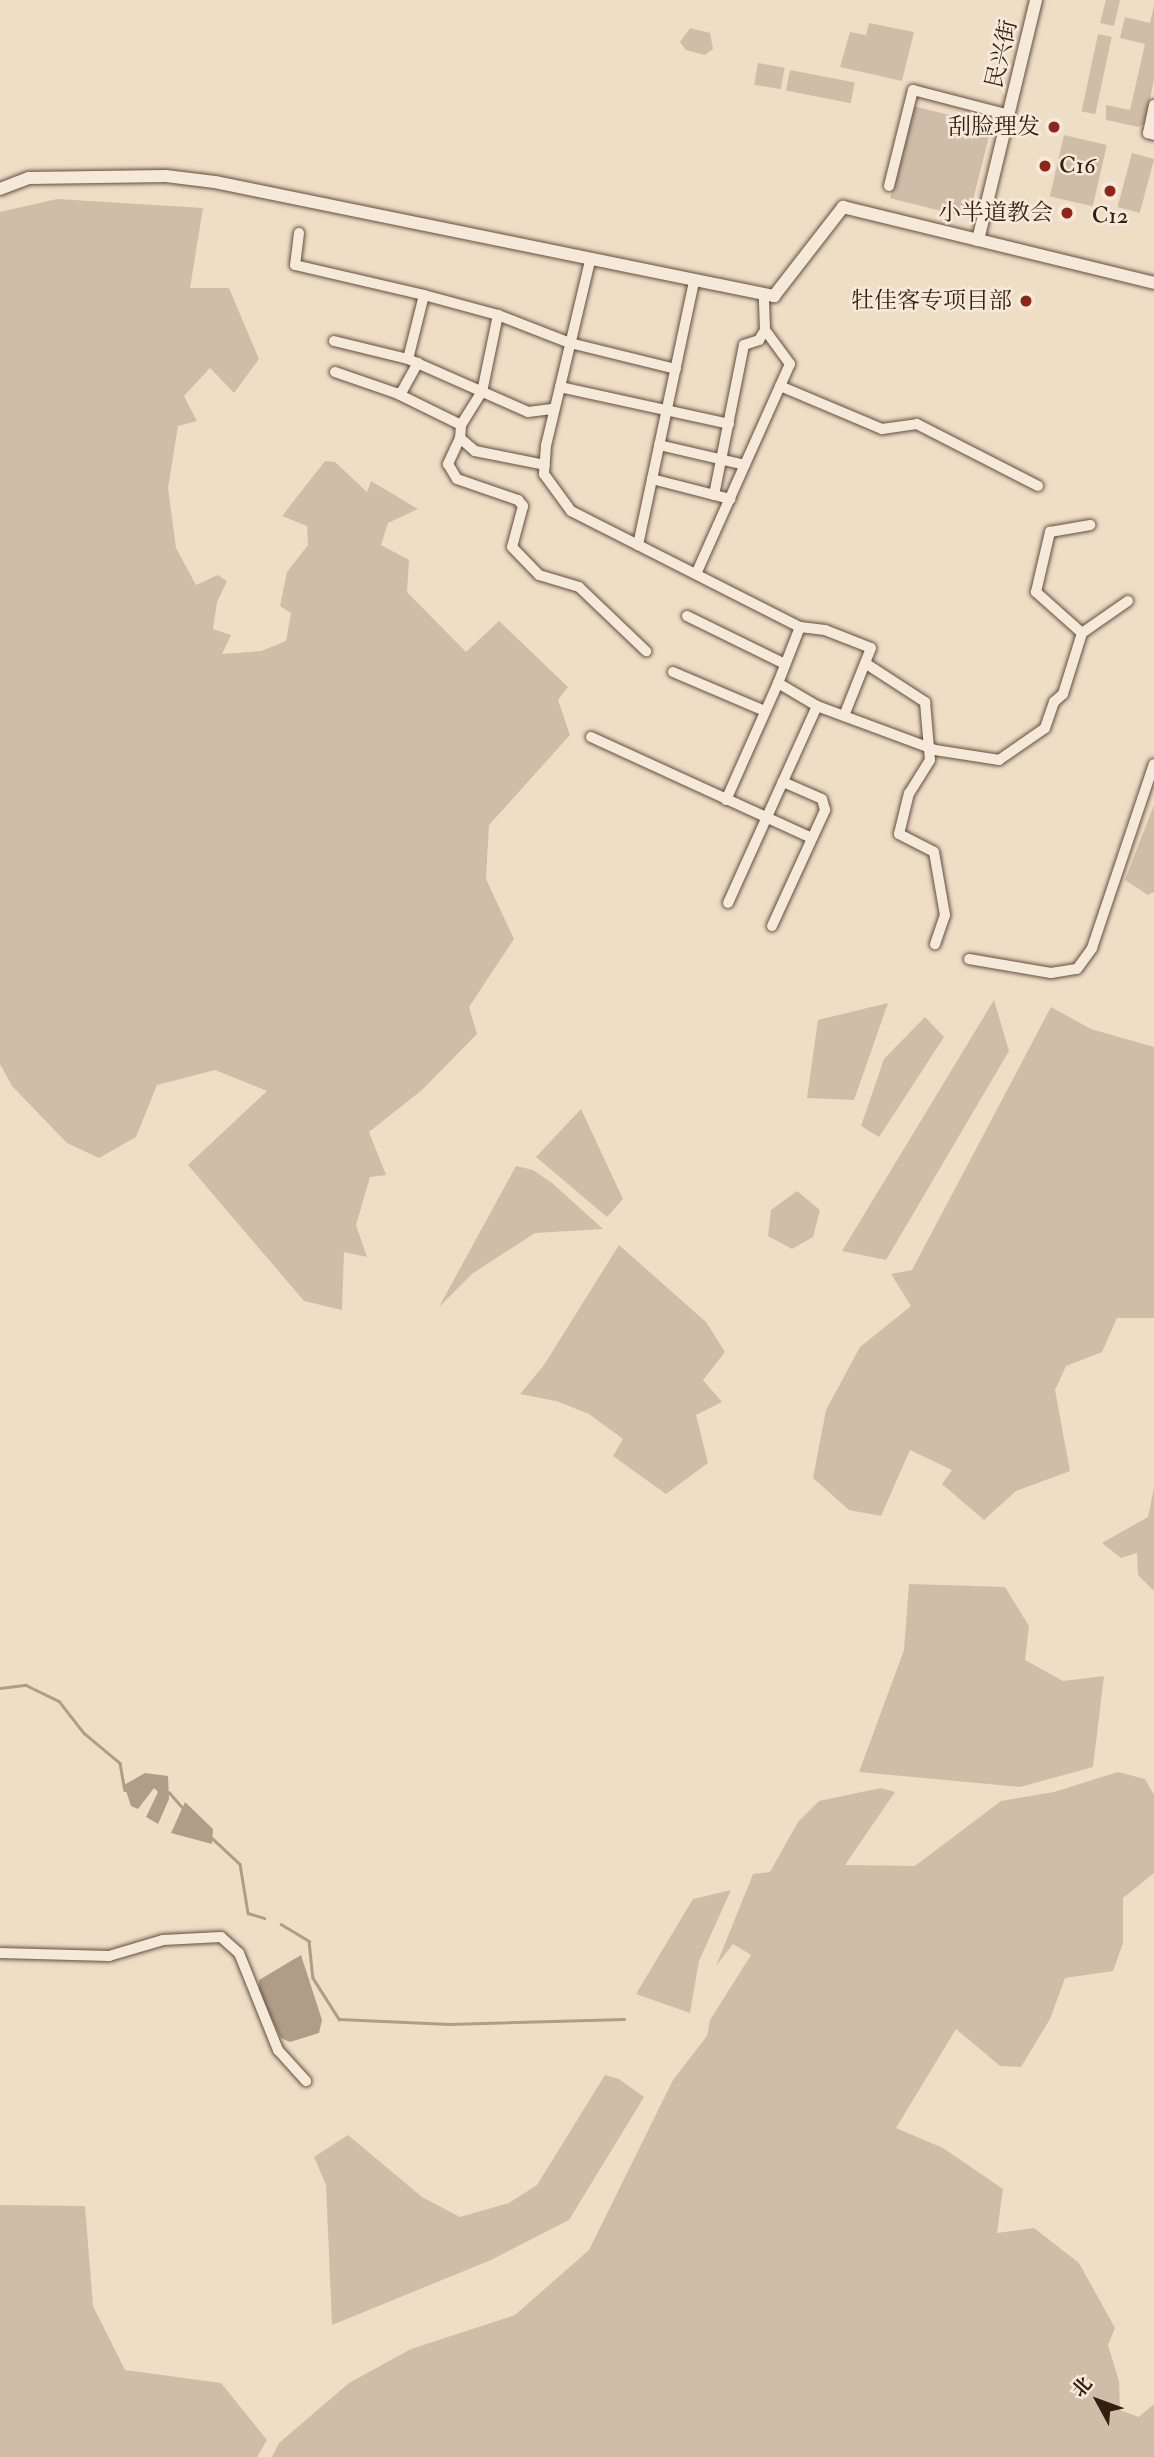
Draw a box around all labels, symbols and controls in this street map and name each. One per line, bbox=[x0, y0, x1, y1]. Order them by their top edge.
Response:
street label: 民兴街 bbox=[981, 17, 1023, 91]
place label: 刮脸理发 bbox=[948, 113, 1040, 141]
marker: 刮脸理发 bbox=[1046, 119, 1062, 135]
place label: C16 bbox=[1059, 152, 1096, 180]
marker: C16 bbox=[1037, 158, 1053, 174]
marker: C12 bbox=[1102, 183, 1118, 199]
place label: 小半道教会 bbox=[938, 199, 1053, 227]
place label: C12 bbox=[1092, 202, 1128, 230]
marker: 小半道教会 bbox=[1059, 205, 1075, 221]
place label: 牡佳客专项目部 bbox=[851, 287, 1012, 315]
marker: 牡佳客专项目部 bbox=[1018, 293, 1034, 309]
north arrow bbox=[1063, 2366, 1133, 2436]
text: 北 bbox=[1067, 2372, 1097, 2402]

